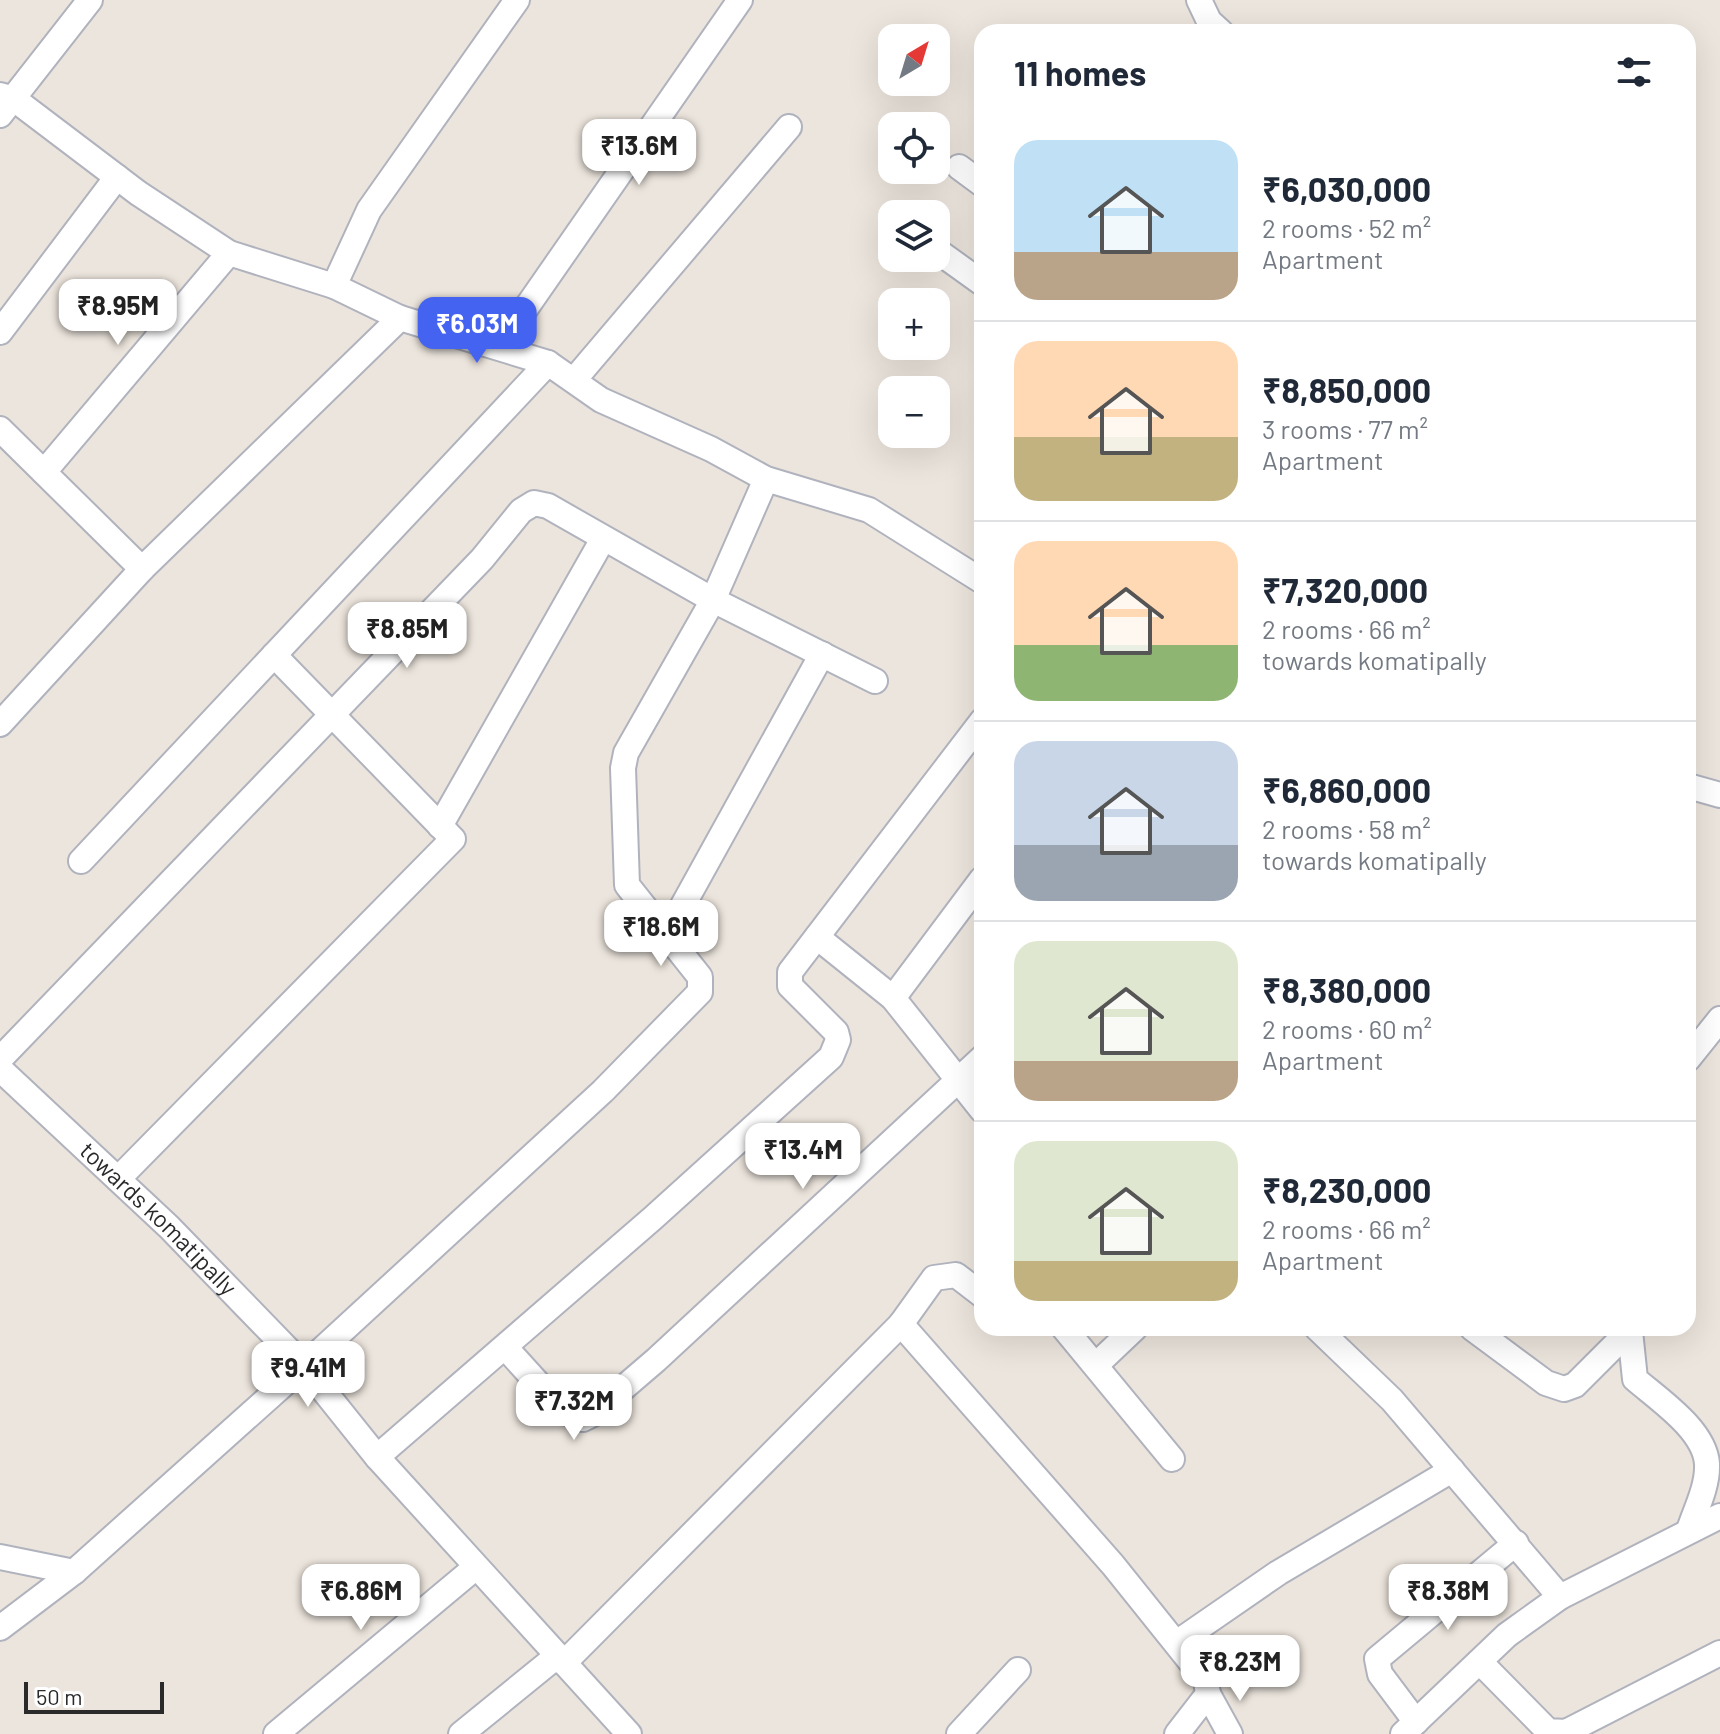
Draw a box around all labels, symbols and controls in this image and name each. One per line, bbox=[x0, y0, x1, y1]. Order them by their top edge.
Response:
north arrow bbox=[878, 24, 950, 96]
map controls bbox=[878, 24, 950, 448]
icon: filters bbox=[1612, 50, 1656, 94]
text: 11 homes bbox=[1014, 52, 1146, 93]
button: locate bbox=[878, 112, 950, 184]
pin: ₹13.6M bbox=[574, 119, 704, 187]
text: ₹13.6M bbox=[600, 129, 678, 160]
text: ₹6,030,000 bbox=[1262, 168, 1431, 209]
icon: home bbox=[1078, 172, 1174, 268]
button: layers bbox=[878, 200, 950, 272]
text: 2 rooms · 52 m² bbox=[1262, 212, 1431, 243]
text: Apartment bbox=[1262, 243, 1383, 274]
pin: ₹8.95M bbox=[53, 279, 183, 347]
button: + bbox=[878, 288, 950, 360]
text: ₹8.95M bbox=[77, 289, 159, 320]
pin: ₹6.03M bbox=[412, 297, 542, 365]
text: ₹6.03M bbox=[436, 307, 518, 338]
text: ₹8,850,000 bbox=[1262, 369, 1431, 410]
icon: home bbox=[1078, 373, 1174, 469]
button: − bbox=[878, 376, 950, 448]
text: 3 rooms · 77 m² bbox=[1262, 413, 1428, 444]
text: Apartment bbox=[1262, 444, 1383, 475]
text: ₹7,320,000 bbox=[1262, 569, 1428, 610]
icon: home bbox=[1078, 573, 1174, 669]
pin: ₹8.85M bbox=[342, 602, 472, 670]
text: ₹8.85M bbox=[366, 612, 448, 643]
text: 2 rooms · 66 m² bbox=[1262, 613, 1431, 644]
text: towards komatipally bbox=[1262, 644, 1487, 675]
text: ₹6,860,000 bbox=[1262, 769, 1431, 810]
icon: home bbox=[1078, 773, 1174, 869]
text: 2 rooms · 58 m² bbox=[1262, 813, 1431, 844]
text: towards komatipally bbox=[1262, 844, 1487, 875]
pin: ₹18.6M bbox=[596, 900, 726, 968]
text: ₹18.6M bbox=[622, 910, 700, 941]
text: ₹8,380,000 bbox=[1262, 969, 1431, 1010]
icon: home bbox=[1078, 973, 1174, 1069]
text: 2 rooms · 60 m² bbox=[1262, 1013, 1432, 1044]
text: Apartment bbox=[1262, 1044, 1383, 1075]
pin: ₹13.4M bbox=[738, 1123, 868, 1191]
text: ₹13.4M bbox=[763, 1133, 843, 1164]
street label: towards komatipally bbox=[75, 1135, 244, 1301]
text: ₹8,230,000 bbox=[1262, 1169, 1431, 1210]
icon: home bbox=[1078, 1173, 1174, 1269]
text: 2 rooms · 66 m² bbox=[1262, 1213, 1431, 1244]
text: Apartment bbox=[1262, 1244, 1383, 1275]
pin: ₹9.41M bbox=[243, 1341, 373, 1409]
text: ₹9.41M bbox=[270, 1351, 346, 1382]
pin: ₹7.32M bbox=[509, 1374, 639, 1442]
text: ₹7.32M bbox=[534, 1384, 614, 1415]
pin: ₹6.86M bbox=[296, 1564, 426, 1632]
pin: ₹8.38M bbox=[1383, 1564, 1513, 1632]
text: ₹6.86M bbox=[320, 1574, 402, 1605]
text: ₹8.38M bbox=[1407, 1574, 1489, 1605]
pin: ₹8.23M bbox=[1175, 1635, 1305, 1703]
text: ₹8.23M bbox=[1199, 1645, 1281, 1676]
scale bar bbox=[24, 1678, 164, 1714]
text: 50 m bbox=[36, 1683, 82, 1709]

